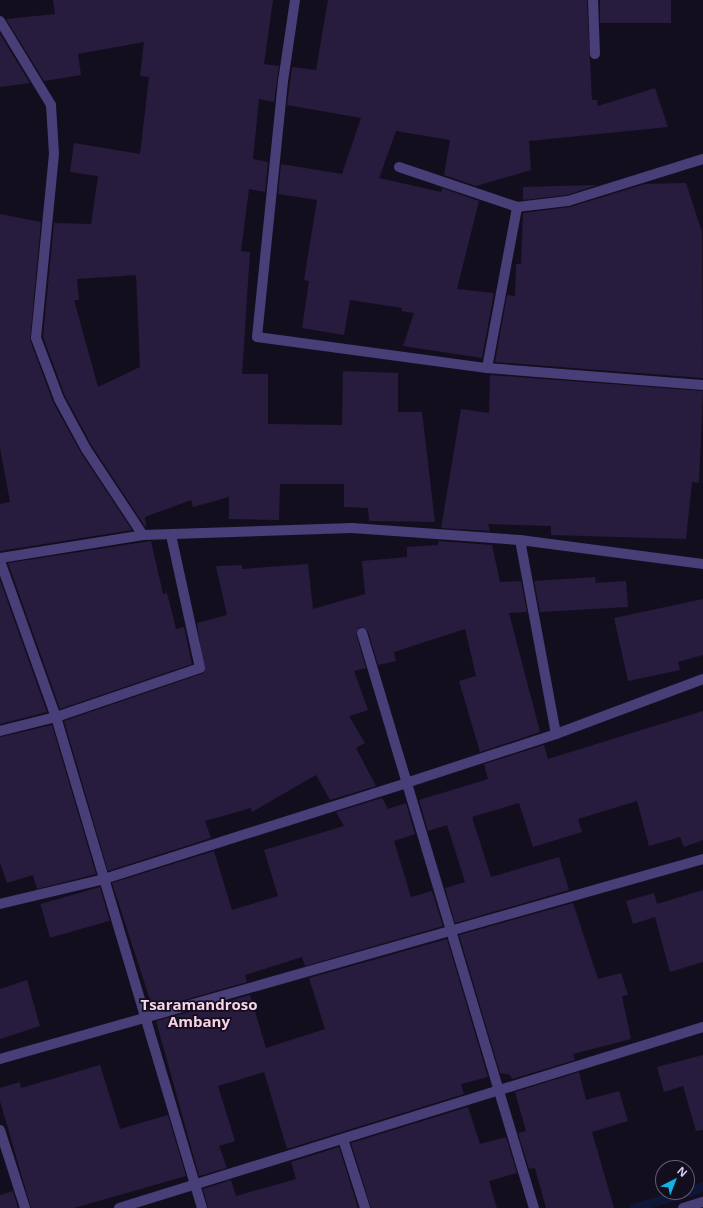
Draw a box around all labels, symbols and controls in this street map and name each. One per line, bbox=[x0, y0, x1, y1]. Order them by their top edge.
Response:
district label: Tsaramandroso Ambany bbox=[140, 995, 258, 1030]
north arrow bbox=[655, 1160, 695, 1200]
text: N bbox=[674, 1163, 691, 1180]

